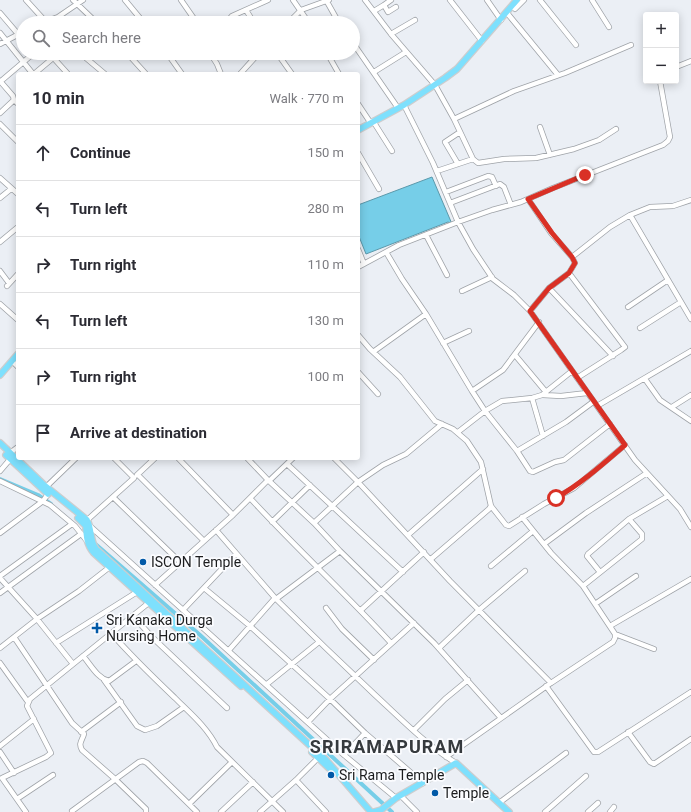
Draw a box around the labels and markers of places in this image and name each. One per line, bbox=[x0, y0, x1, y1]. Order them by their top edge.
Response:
place label: ISCON Temple bbox=[151, 554, 241, 570]
marker: ISCON Temple bbox=[138, 557, 148, 567]
place label: Sri Kanaka Durga Nursing Home bbox=[106, 612, 213, 644]
marker: Sri Kanaka Durga Nursing Home bbox=[91, 622, 103, 634]
place label: Sri Rama Temple bbox=[339, 767, 444, 783]
marker: Sri Rama Temple bbox=[326, 770, 336, 780]
place label: Temple bbox=[443, 785, 489, 801]
marker: Temple bbox=[430, 788, 440, 798]

